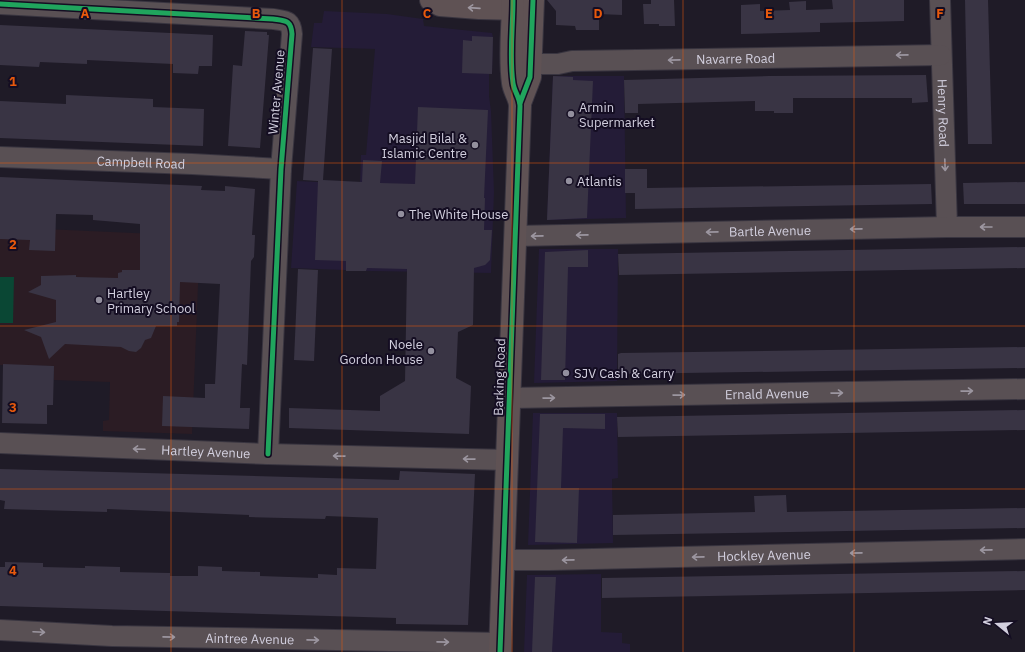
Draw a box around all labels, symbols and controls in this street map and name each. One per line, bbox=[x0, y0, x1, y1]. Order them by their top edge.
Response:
one-way arrow bbox=[468, 4, 481, 11]
text: A bbox=[81, 5, 90, 22]
text: B bbox=[252, 5, 261, 22]
text: C bbox=[423, 5, 432, 22]
text: D bbox=[593, 5, 603, 22]
text: E bbox=[765, 5, 773, 22]
text: F bbox=[936, 5, 944, 22]
street label: Winter Avenue bbox=[264, 49, 289, 135]
street label: Navarre Road bbox=[696, 50, 775, 68]
one-way arrow bbox=[896, 52, 909, 59]
one-way arrow bbox=[668, 56, 681, 63]
text: 1 bbox=[9, 73, 17, 90]
street label: Henry Road bbox=[933, 79, 953, 147]
place label: Armin Supermarket bbox=[579, 99, 655, 131]
marker: Armin Supermarket bbox=[566, 109, 576, 119]
place label: Masjid Bilal & Islamic Centre bbox=[382, 130, 467, 162]
marker: Masjid Bilal & Islamic Centre bbox=[470, 140, 480, 150]
street label: Campbell Road bbox=[96, 153, 185, 173]
one-way arrow bbox=[941, 158, 948, 171]
place label: Atlantis bbox=[577, 173, 622, 190]
marker: Atlantis bbox=[564, 176, 574, 186]
place label: The White House bbox=[409, 206, 508, 223]
marker: The White House bbox=[396, 209, 406, 219]
street label: Bartle Avenue bbox=[729, 222, 811, 241]
one-way arrow bbox=[980, 223, 993, 231]
one-way arrow bbox=[850, 225, 863, 233]
one-way arrow bbox=[706, 228, 719, 236]
one-way arrow bbox=[576, 231, 589, 239]
one-way arrow bbox=[531, 232, 544, 240]
text: 2 bbox=[9, 236, 17, 253]
place label: Hartley Primary School bbox=[107, 285, 196, 317]
marker: Hartley Primary School bbox=[94, 295, 104, 305]
place label: Noele Gordon House bbox=[339, 336, 423, 368]
street label: Barking Road bbox=[490, 338, 509, 416]
marker: Noele Gordon House bbox=[426, 346, 436, 356]
place label: SJV Cash & Carry bbox=[574, 365, 675, 382]
marker: SJV Cash & Carry bbox=[561, 368, 571, 378]
street label: Ernald Avenue bbox=[725, 385, 809, 403]
one-way arrow bbox=[960, 387, 973, 394]
one-way arrow bbox=[830, 389, 843, 397]
one-way arrow bbox=[672, 391, 685, 399]
one-way arrow bbox=[542, 394, 555, 401]
text: 3 bbox=[9, 399, 17, 416]
street label: Hartley Avenue bbox=[161, 442, 251, 462]
one-way arrow bbox=[133, 446, 146, 453]
one-way arrow bbox=[333, 452, 346, 460]
one-way arrow bbox=[463, 455, 476, 463]
street label: Hockley Avenue bbox=[717, 546, 811, 565]
one-way arrow bbox=[980, 546, 993, 554]
one-way arrow bbox=[850, 549, 863, 557]
one-way arrow bbox=[692, 553, 705, 561]
one-way arrow bbox=[562, 556, 575, 564]
text: 4 bbox=[9, 562, 17, 579]
north arrow bbox=[977, 604, 1017, 644]
text: N bbox=[980, 615, 995, 627]
one-way arrow bbox=[32, 629, 45, 636]
street label: Aintree Avenue bbox=[205, 630, 294, 648]
one-way arrow bbox=[162, 633, 175, 641]
one-way arrow bbox=[306, 636, 319, 644]
one-way arrow bbox=[436, 638, 449, 646]

